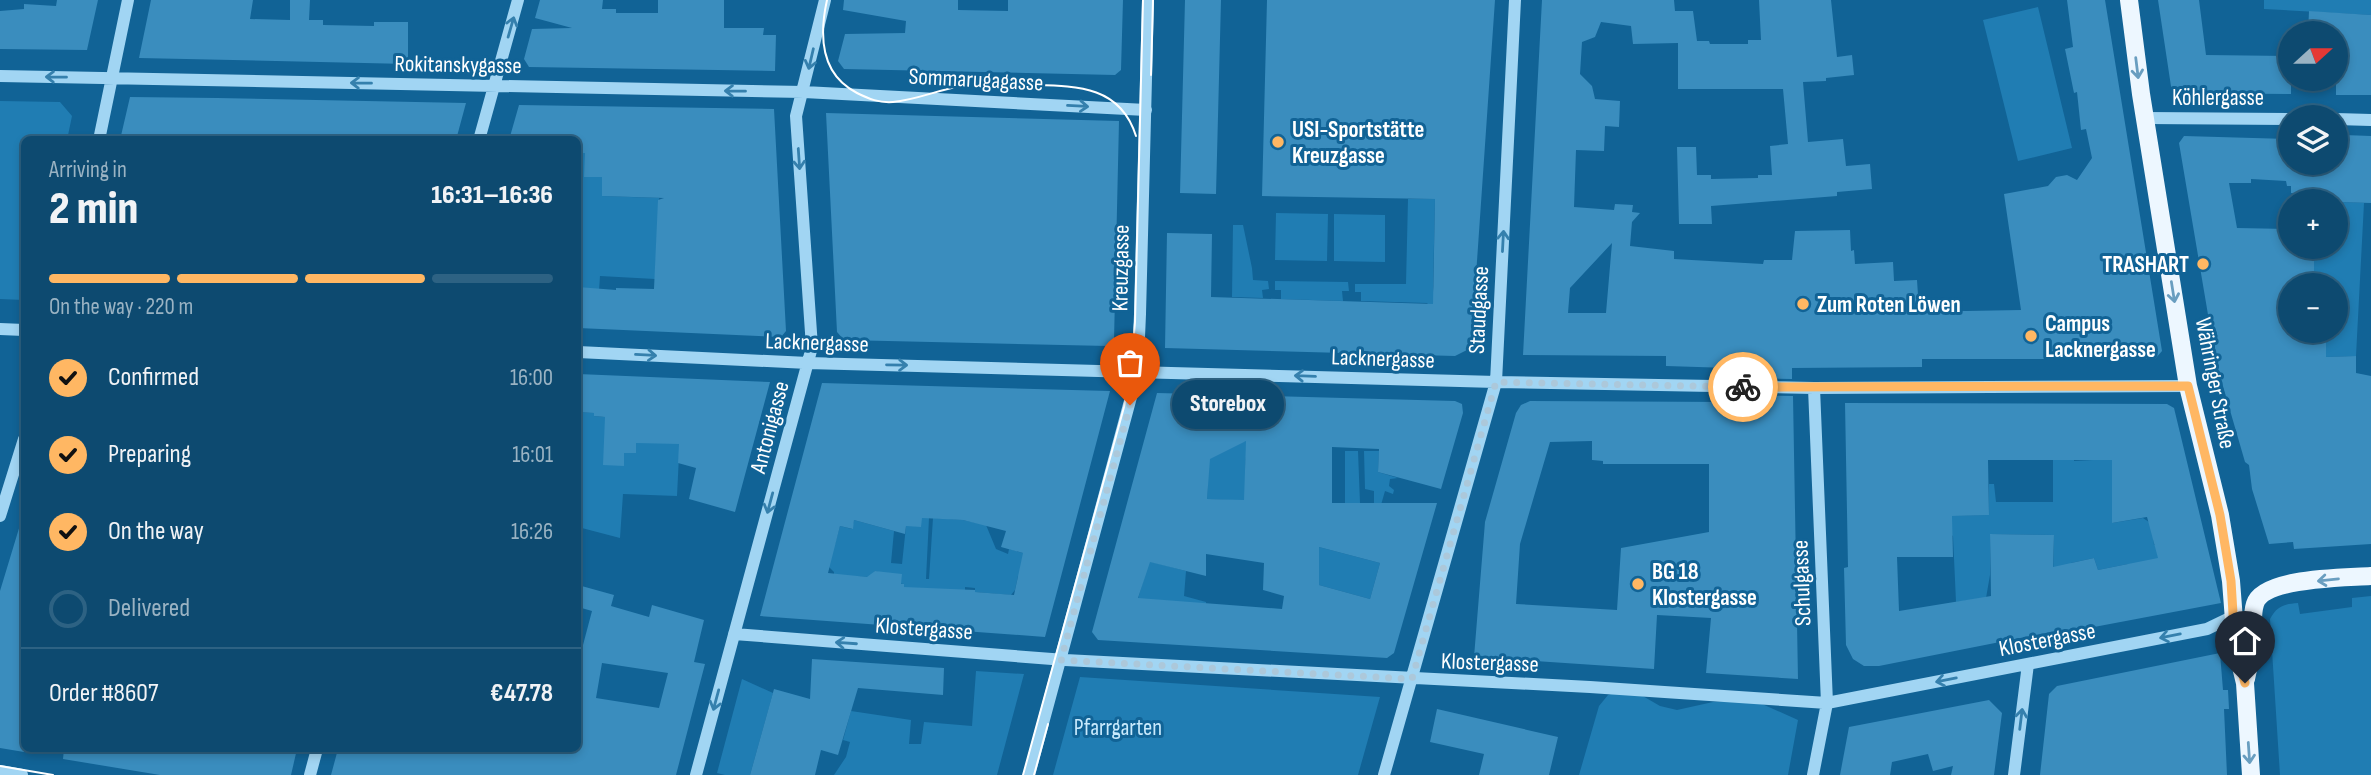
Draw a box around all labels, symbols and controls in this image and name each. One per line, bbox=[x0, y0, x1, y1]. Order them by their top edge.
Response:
one-way arrow bbox=[505, 16, 518, 38]
north arrow bbox=[2278, 21, 2348, 91]
map controls bbox=[2278, 21, 2348, 343]
one-way arrow bbox=[804, 47, 817, 69]
street label: Rokitanskygasse bbox=[394, 50, 522, 80]
one-way arrow bbox=[2131, 56, 2144, 79]
street label: Sommarugagasse bbox=[908, 62, 1044, 98]
one-way arrow bbox=[45, 70, 68, 84]
one-way arrow bbox=[350, 76, 373, 90]
one-way arrow bbox=[724, 84, 747, 97]
street label: Köhlergasse bbox=[2172, 84, 2264, 112]
one-way arrow bbox=[1066, 99, 1089, 112]
button: layers bbox=[2278, 105, 2348, 175]
place label: USI-Sportstätte Kreuzgasse bbox=[1292, 116, 1424, 170]
marker: USI-Sportstätte Kreuzgasse bbox=[1270, 134, 1286, 150]
one-way arrow bbox=[793, 147, 806, 170]
text: Arriving in bbox=[49, 156, 127, 184]
text: 16:31–16:36 bbox=[431, 180, 553, 211]
text: 2 min bbox=[49, 182, 138, 237]
button: + bbox=[2278, 189, 2348, 259]
street label: Kreuzgasse bbox=[1106, 224, 1136, 312]
one-way arrow bbox=[1497, 230, 1510, 253]
place label: TRASHART bbox=[2102, 251, 2189, 279]
marker: TRASHART bbox=[2195, 256, 2211, 272]
street label: Staudgasse bbox=[1463, 265, 1495, 355]
button: − bbox=[2278, 273, 2348, 343]
one-way arrow bbox=[2167, 280, 2180, 303]
place label: Zum Roten Löwen bbox=[1817, 291, 1961, 319]
text: On the way · 220 m bbox=[49, 293, 193, 321]
marker: Zum Roten Löwen bbox=[1795, 296, 1811, 312]
place label: Campus Lacknergasse bbox=[2045, 310, 2156, 364]
street label: Währinger Straße bbox=[2189, 315, 2241, 451]
street label: Lacknergasse bbox=[765, 327, 869, 359]
marker: Campus Lacknergasse bbox=[2023, 328, 2039, 344]
pin bbox=[1100, 333, 1160, 405]
street label: Lacknergasse bbox=[1331, 343, 1435, 375]
icon: bag bbox=[1111, 344, 1149, 382]
one-way arrow bbox=[634, 349, 657, 362]
courier bbox=[1708, 352, 1778, 422]
icon: check bbox=[49, 359, 87, 397]
one-way arrow bbox=[886, 359, 909, 372]
text: Confirmed bbox=[108, 362, 199, 393]
text: 16:00 bbox=[510, 364, 553, 392]
icon: bike bbox=[1724, 368, 1762, 406]
one-way arrow bbox=[1294, 370, 1317, 383]
street label: Antonigasse bbox=[744, 378, 796, 477]
callout: Storebox bbox=[1172, 380, 1284, 430]
text: Storebox bbox=[1190, 390, 1266, 418]
icon: check bbox=[49, 436, 87, 474]
text: Preparing bbox=[108, 439, 191, 470]
text: 16:01 bbox=[512, 441, 553, 469]
one-way arrow bbox=[763, 491, 776, 514]
icon: check bbox=[49, 513, 87, 551]
text: On the way bbox=[108, 516, 204, 547]
text: 16:26 bbox=[511, 518, 553, 546]
street label: Schulgasse bbox=[1787, 539, 1817, 626]
place label: BG 18 Klostergasse bbox=[1652, 558, 1757, 612]
one-way arrow bbox=[2317, 574, 2339, 587]
marker: BG 18 Klostergasse bbox=[1630, 576, 1646, 592]
text: Delivered bbox=[108, 593, 190, 624]
pin bbox=[2215, 611, 2275, 683]
street label: Klostergasse bbox=[874, 612, 974, 646]
street label: Klostergasse bbox=[1996, 617, 2098, 663]
icon: home bbox=[2226, 622, 2264, 660]
one-way arrow bbox=[2159, 630, 2181, 644]
one-way arrow bbox=[835, 636, 858, 649]
street label: Klostergasse bbox=[1441, 647, 1539, 679]
one-way arrow bbox=[1935, 673, 1958, 687]
text: Order #8607 bbox=[49, 678, 158, 709]
text: €47.78 bbox=[490, 678, 553, 709]
one-way arrow bbox=[709, 688, 722, 711]
one-way arrow bbox=[2014, 709, 2027, 731]
park label: Pfarrgarten bbox=[1074, 714, 1162, 742]
one-way arrow bbox=[2243, 742, 2256, 764]

